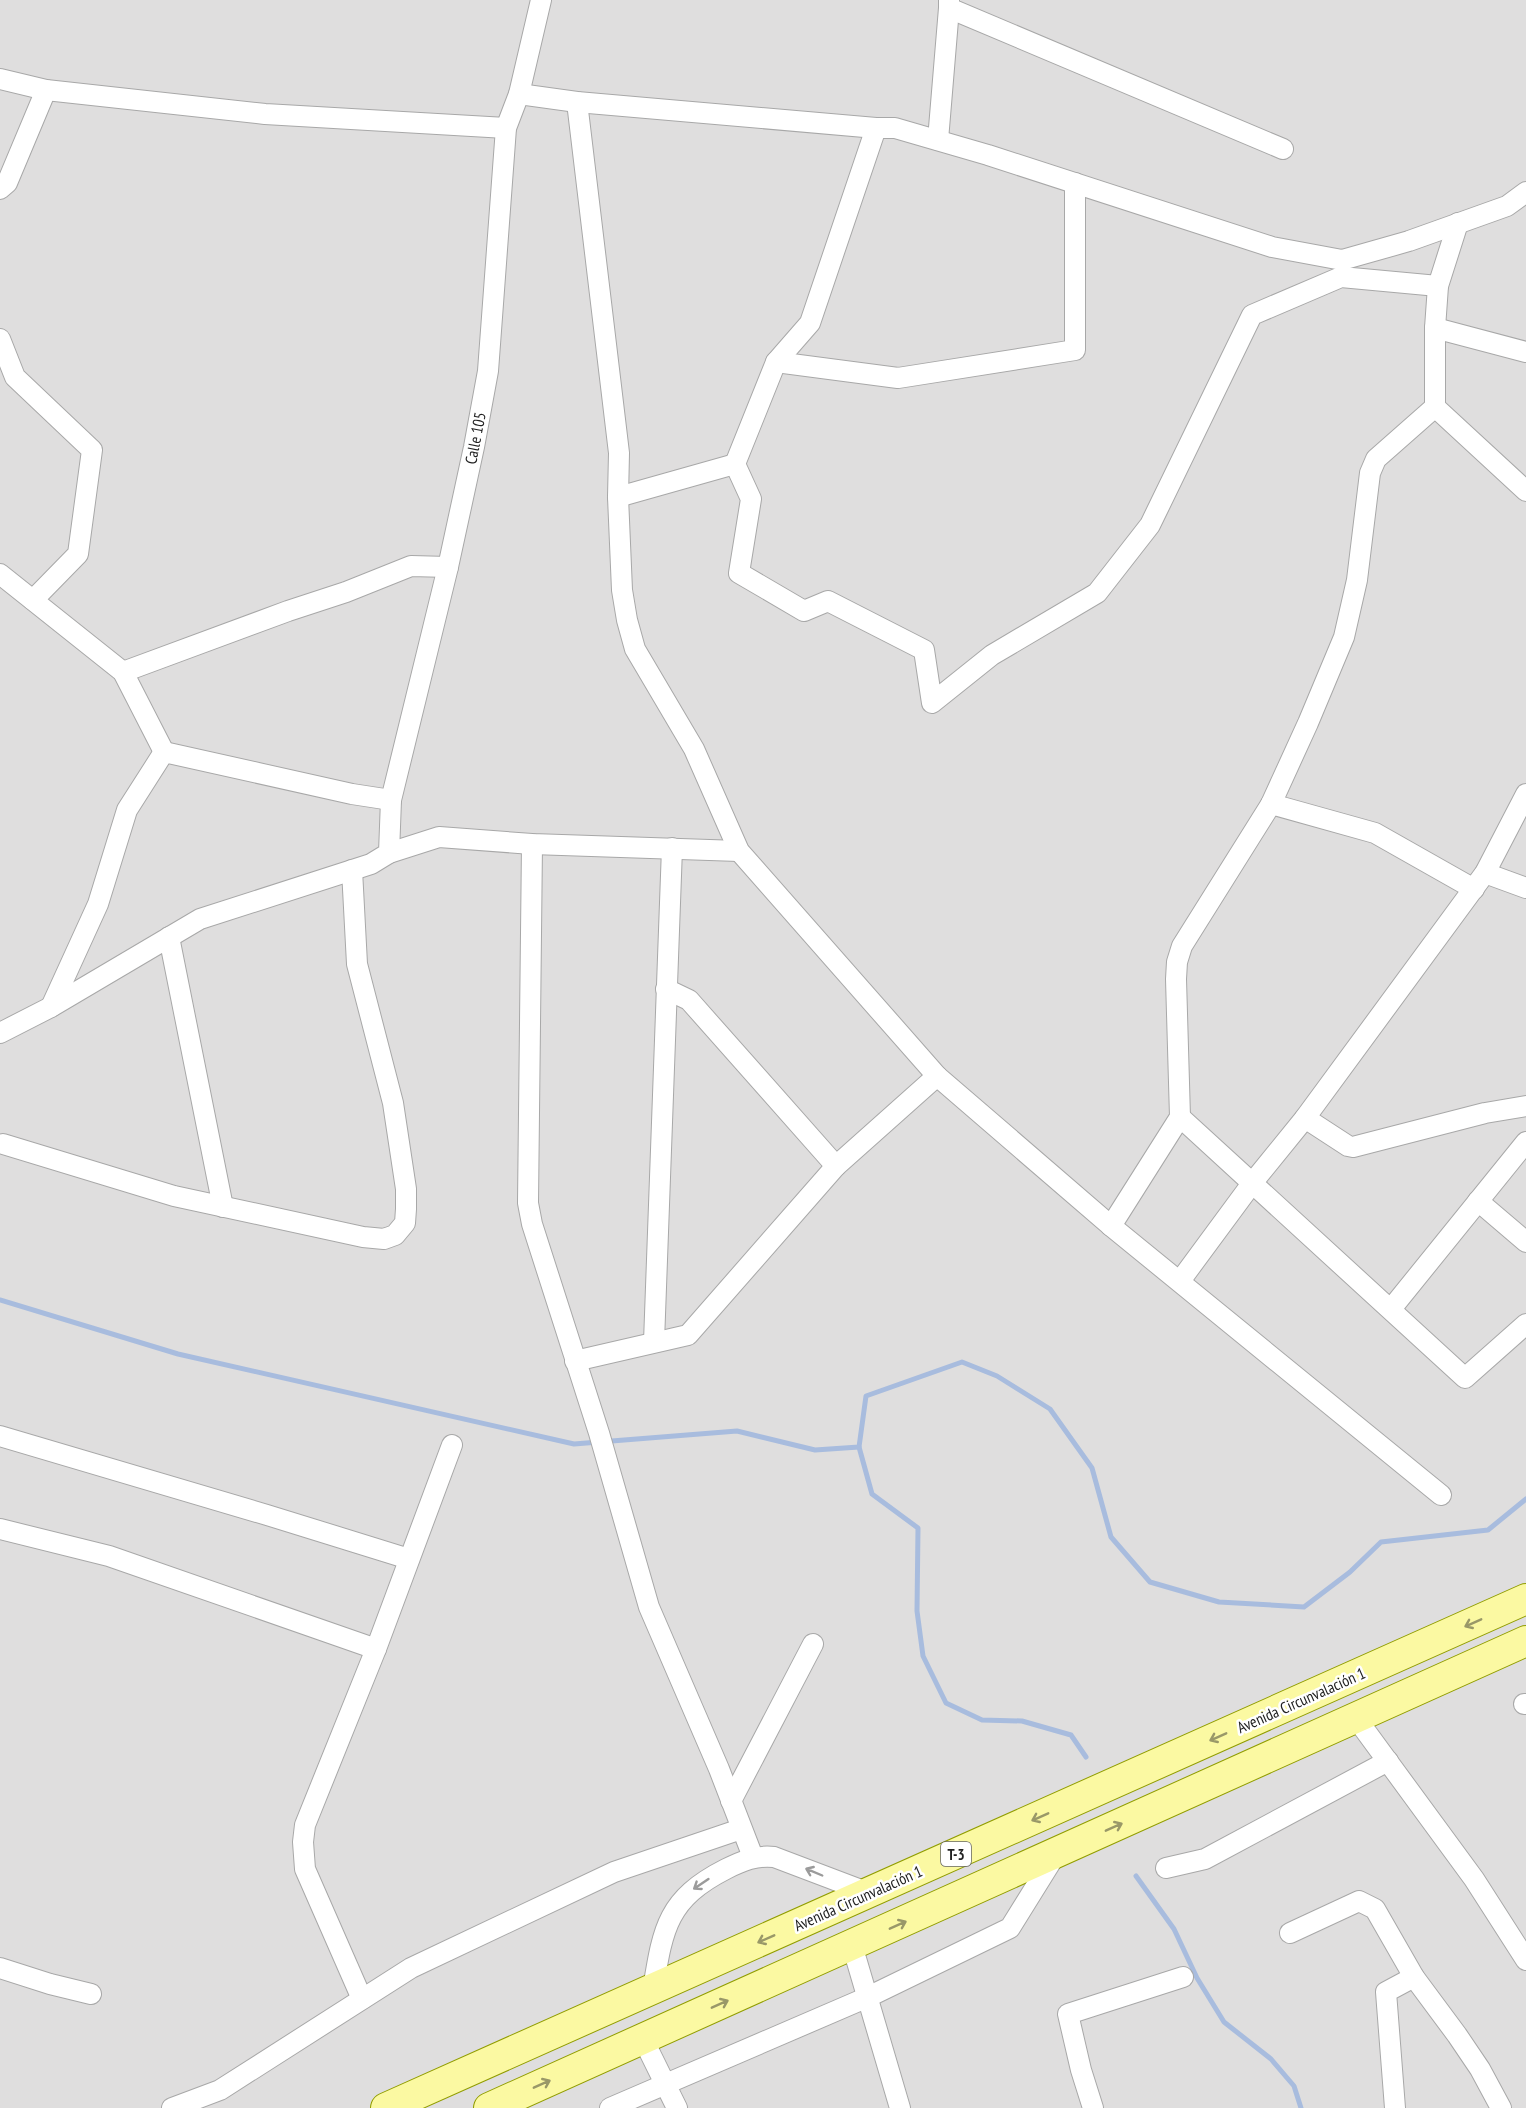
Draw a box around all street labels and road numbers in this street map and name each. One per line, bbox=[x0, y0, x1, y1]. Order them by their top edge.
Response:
street label: Calle 105 bbox=[460, 410, 490, 466]
street label: Avenida Circunvalación 1 bbox=[1234, 1663, 1368, 1737]
road number: T-3 bbox=[941, 1842, 971, 1866]
street label: Avenida Circunvalación 1 bbox=[791, 1861, 925, 1935]

